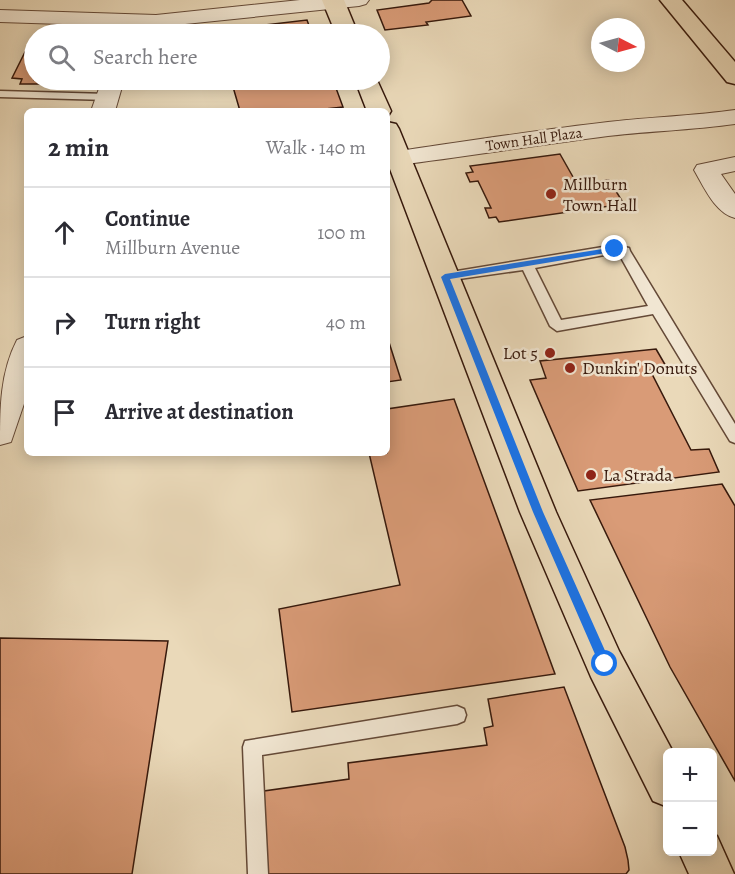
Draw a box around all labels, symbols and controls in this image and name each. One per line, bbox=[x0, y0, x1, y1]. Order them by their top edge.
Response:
north arrow bbox=[591, 18, 645, 72]
search box bbox=[24, 24, 390, 90]
icon: search bbox=[45, 41, 78, 74]
text: Search here bbox=[93, 42, 198, 72]
street label: Town Hall Plaza bbox=[484, 122, 584, 156]
text: 2 min bbox=[48, 130, 109, 165]
text: Walk · 140 m bbox=[266, 134, 366, 161]
place label: Millburn Town Hall bbox=[563, 172, 638, 217]
marker: Millburn Town Hall bbox=[544, 187, 558, 201]
text: Continue bbox=[105, 204, 190, 234]
icon: ahead bbox=[48, 216, 81, 249]
text: 100 m bbox=[317, 219, 366, 246]
text: Millburn Avenue bbox=[105, 234, 240, 261]
route end bbox=[601, 235, 627, 261]
icon: right bbox=[48, 306, 81, 339]
text: Turn right bbox=[105, 307, 201, 337]
text: 40 m bbox=[326, 309, 366, 336]
place label: Lot 5 bbox=[503, 341, 538, 365]
marker: Lot 5 bbox=[543, 346, 557, 360]
place label: Dunkin' Donuts bbox=[582, 356, 697, 380]
marker: Dunkin' Donuts bbox=[563, 361, 577, 375]
icon: arrive bbox=[48, 396, 81, 429]
text: Arrive at destination bbox=[105, 397, 294, 427]
place label: La Strada bbox=[603, 463, 673, 487]
marker: La Strada bbox=[584, 468, 598, 482]
route start bbox=[591, 650, 617, 676]
map controls bbox=[663, 748, 717, 856]
button: + bbox=[663, 748, 717, 802]
button: − bbox=[663, 802, 717, 856]

